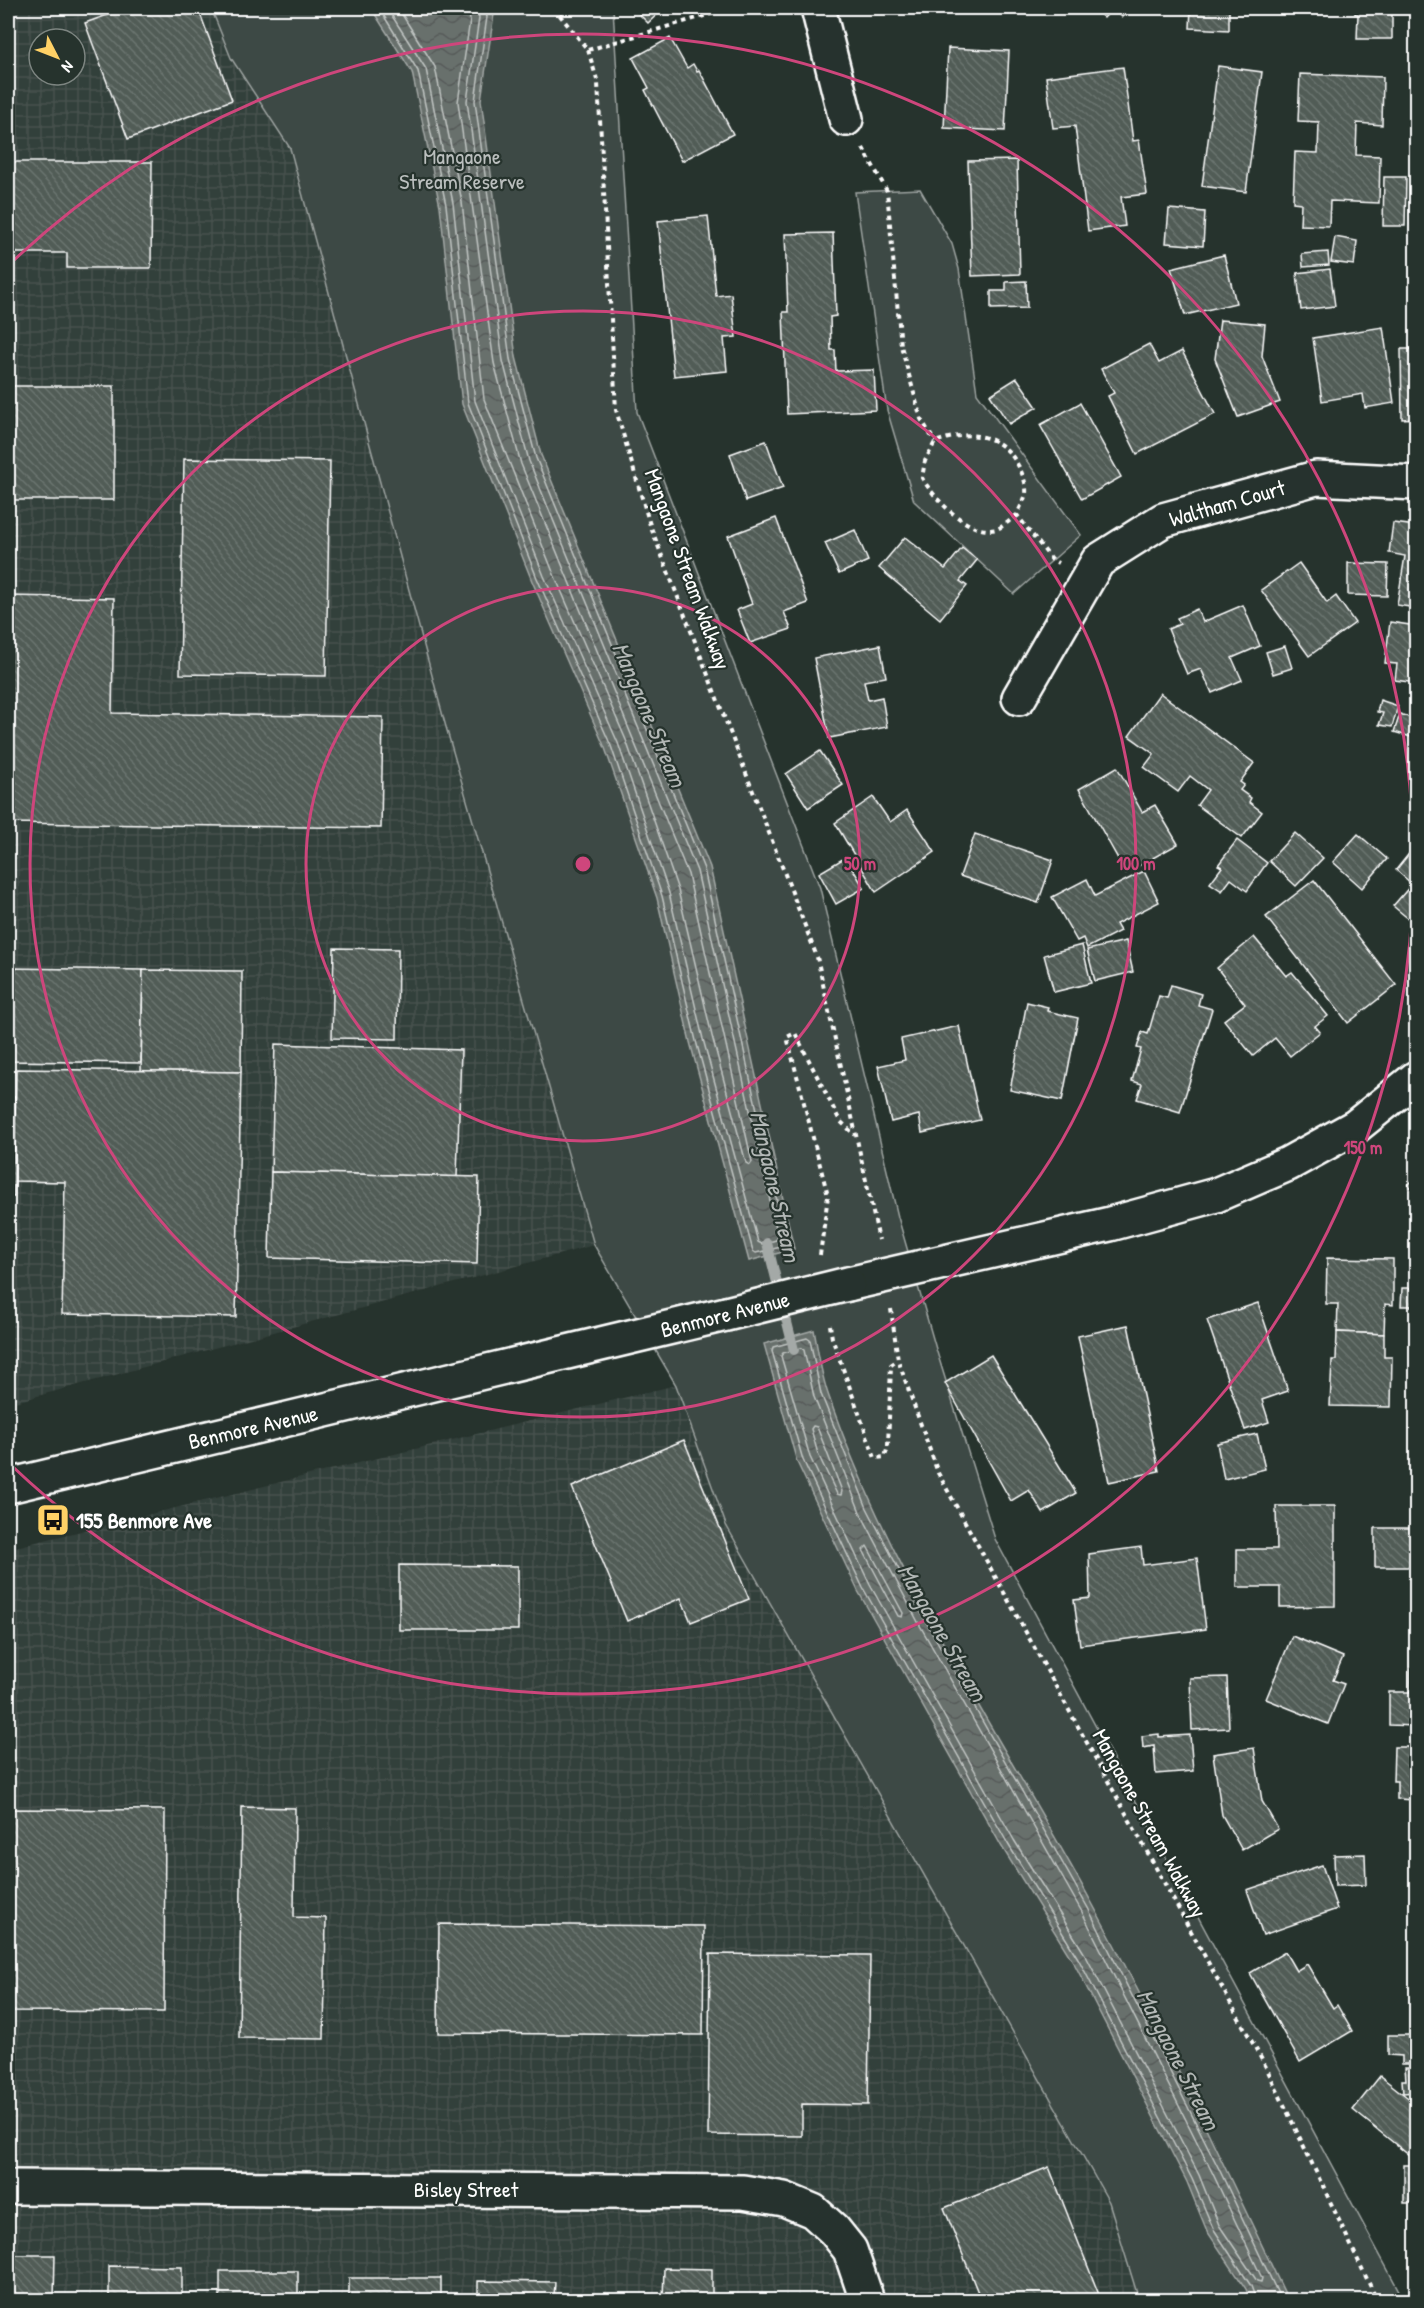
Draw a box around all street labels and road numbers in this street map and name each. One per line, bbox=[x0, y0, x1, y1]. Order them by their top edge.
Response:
street label: Mangaone Stream Walkway bbox=[638, 464, 738, 674]
street label: Waltham Court bbox=[1166, 472, 1289, 534]
street label: Benmore Avenue bbox=[657, 1283, 793, 1344]
street label: Benmore Avenue bbox=[185, 1398, 321, 1456]
street label: Mangaone Stream Walkway bbox=[1086, 1723, 1214, 1923]
street label: Bisley Street bbox=[414, 2174, 519, 2204]

